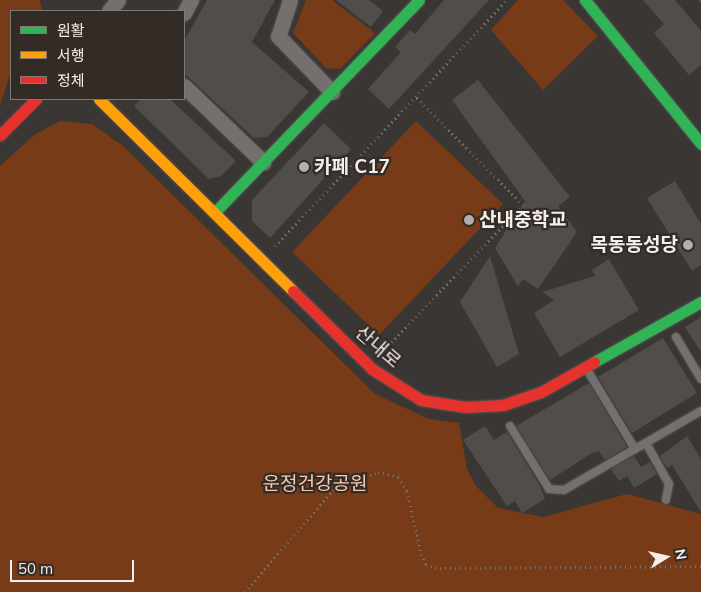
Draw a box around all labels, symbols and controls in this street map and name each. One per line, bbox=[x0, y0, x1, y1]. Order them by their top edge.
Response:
legend bbox=[10, 10, 185, 100]
text: 원활 bbox=[57, 21, 85, 40]
text: 서행 bbox=[57, 46, 85, 65]
text: 정체 bbox=[57, 71, 85, 90]
place label: 카페 C17 bbox=[314, 156, 390, 178]
marker: 카페 C17 bbox=[298, 161, 310, 173]
place label: 산내중학교 bbox=[479, 209, 566, 231]
marker: 산내중학교 bbox=[463, 214, 475, 226]
place label: 목동동성당 bbox=[591, 234, 678, 256]
marker: 목동동성당 bbox=[682, 239, 694, 251]
street label: 산내로 bbox=[351, 321, 405, 373]
park label: 운정건강공원 bbox=[263, 473, 367, 495]
north arrow bbox=[641, 532, 691, 582]
text: N bbox=[671, 548, 691, 561]
scale bar bbox=[12, 550, 136, 582]
text: 50 m bbox=[18, 559, 53, 578]

